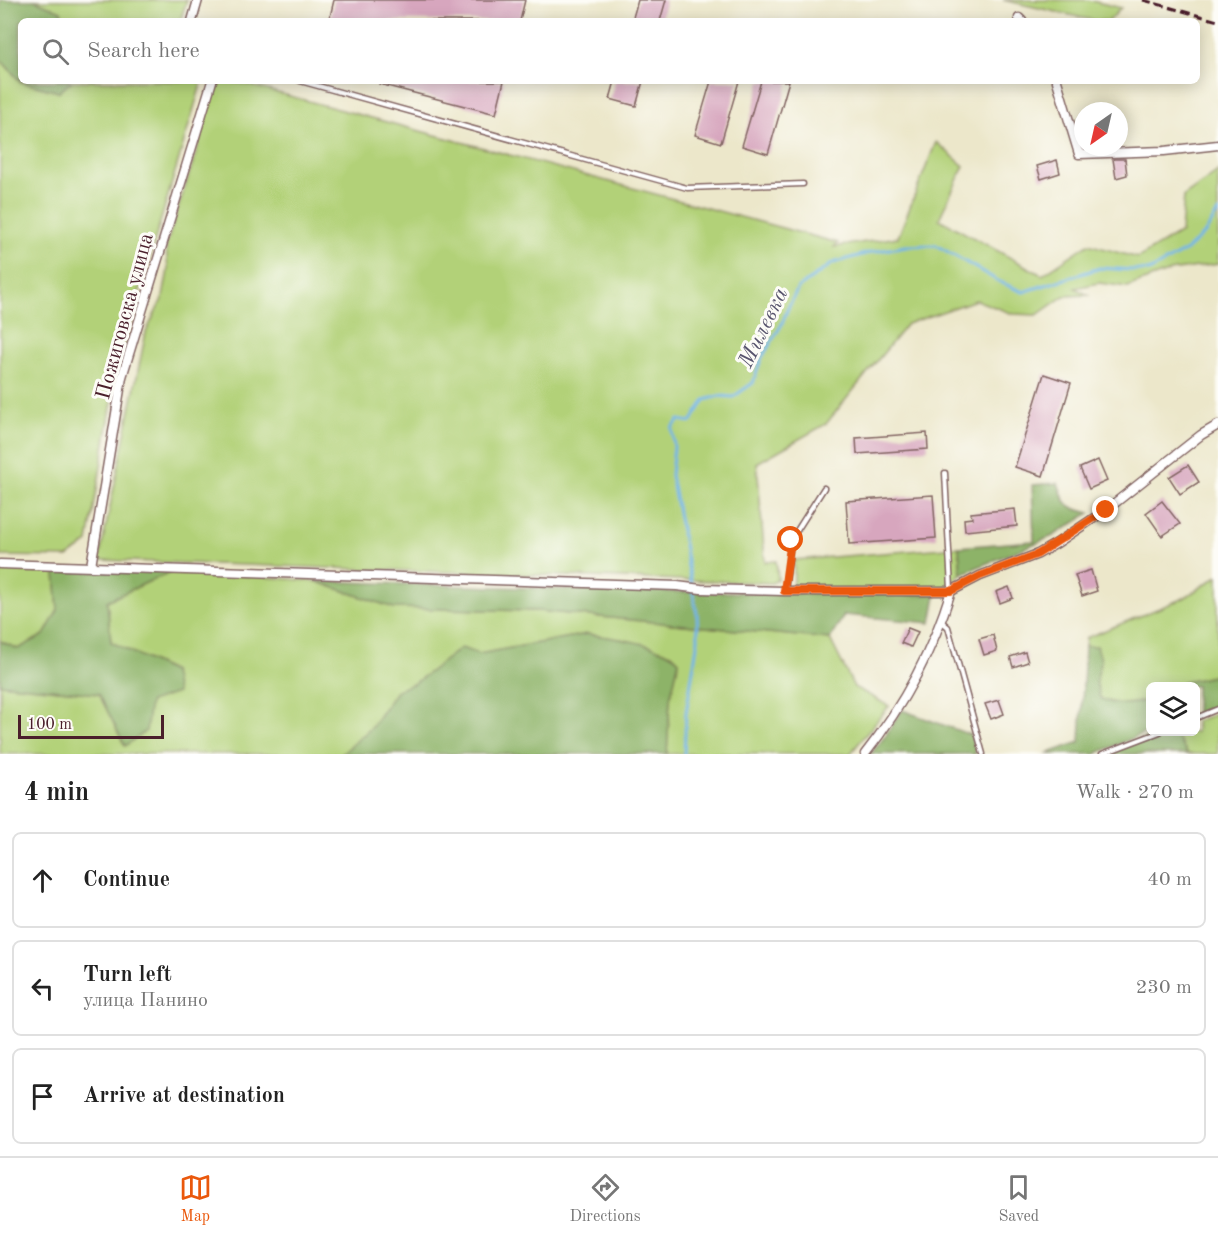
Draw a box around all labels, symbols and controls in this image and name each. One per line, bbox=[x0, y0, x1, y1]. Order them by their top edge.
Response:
search box bbox=[18, 18, 1200, 84]
icon: search bbox=[39, 35, 72, 68]
text: Search here bbox=[87, 40, 200, 62]
north arrow bbox=[1074, 102, 1128, 156]
street label: Пожиговска улица bbox=[93, 231, 158, 402]
water label: Милевка bbox=[735, 284, 793, 372]
route end bbox=[1092, 496, 1118, 522]
route start bbox=[777, 526, 803, 552]
map controls bbox=[1146, 682, 1200, 736]
button: layers bbox=[1146, 682, 1200, 736]
scale bar bbox=[18, 712, 164, 740]
text: 100 m bbox=[27, 717, 72, 733]
text: 4 min bbox=[24, 780, 89, 806]
text: Walk · 270 m bbox=[1075, 783, 1194, 803]
icon: ahead bbox=[26, 864, 59, 897]
text: Continue bbox=[83, 869, 170, 891]
text: 40 m bbox=[1147, 870, 1192, 890]
text: Turn left bbox=[83, 964, 172, 986]
icon: left bbox=[26, 972, 59, 1005]
text: 230 m bbox=[1136, 978, 1192, 998]
text: улица Панино bbox=[83, 991, 208, 1011]
icon: arrive bbox=[26, 1080, 59, 1113]
text: Arrive at destination bbox=[83, 1085, 285, 1107]
tab: Map bbox=[179, 1171, 212, 1227]
tab: Directions bbox=[570, 1171, 641, 1227]
tab: Saved bbox=[998, 1171, 1039, 1227]

